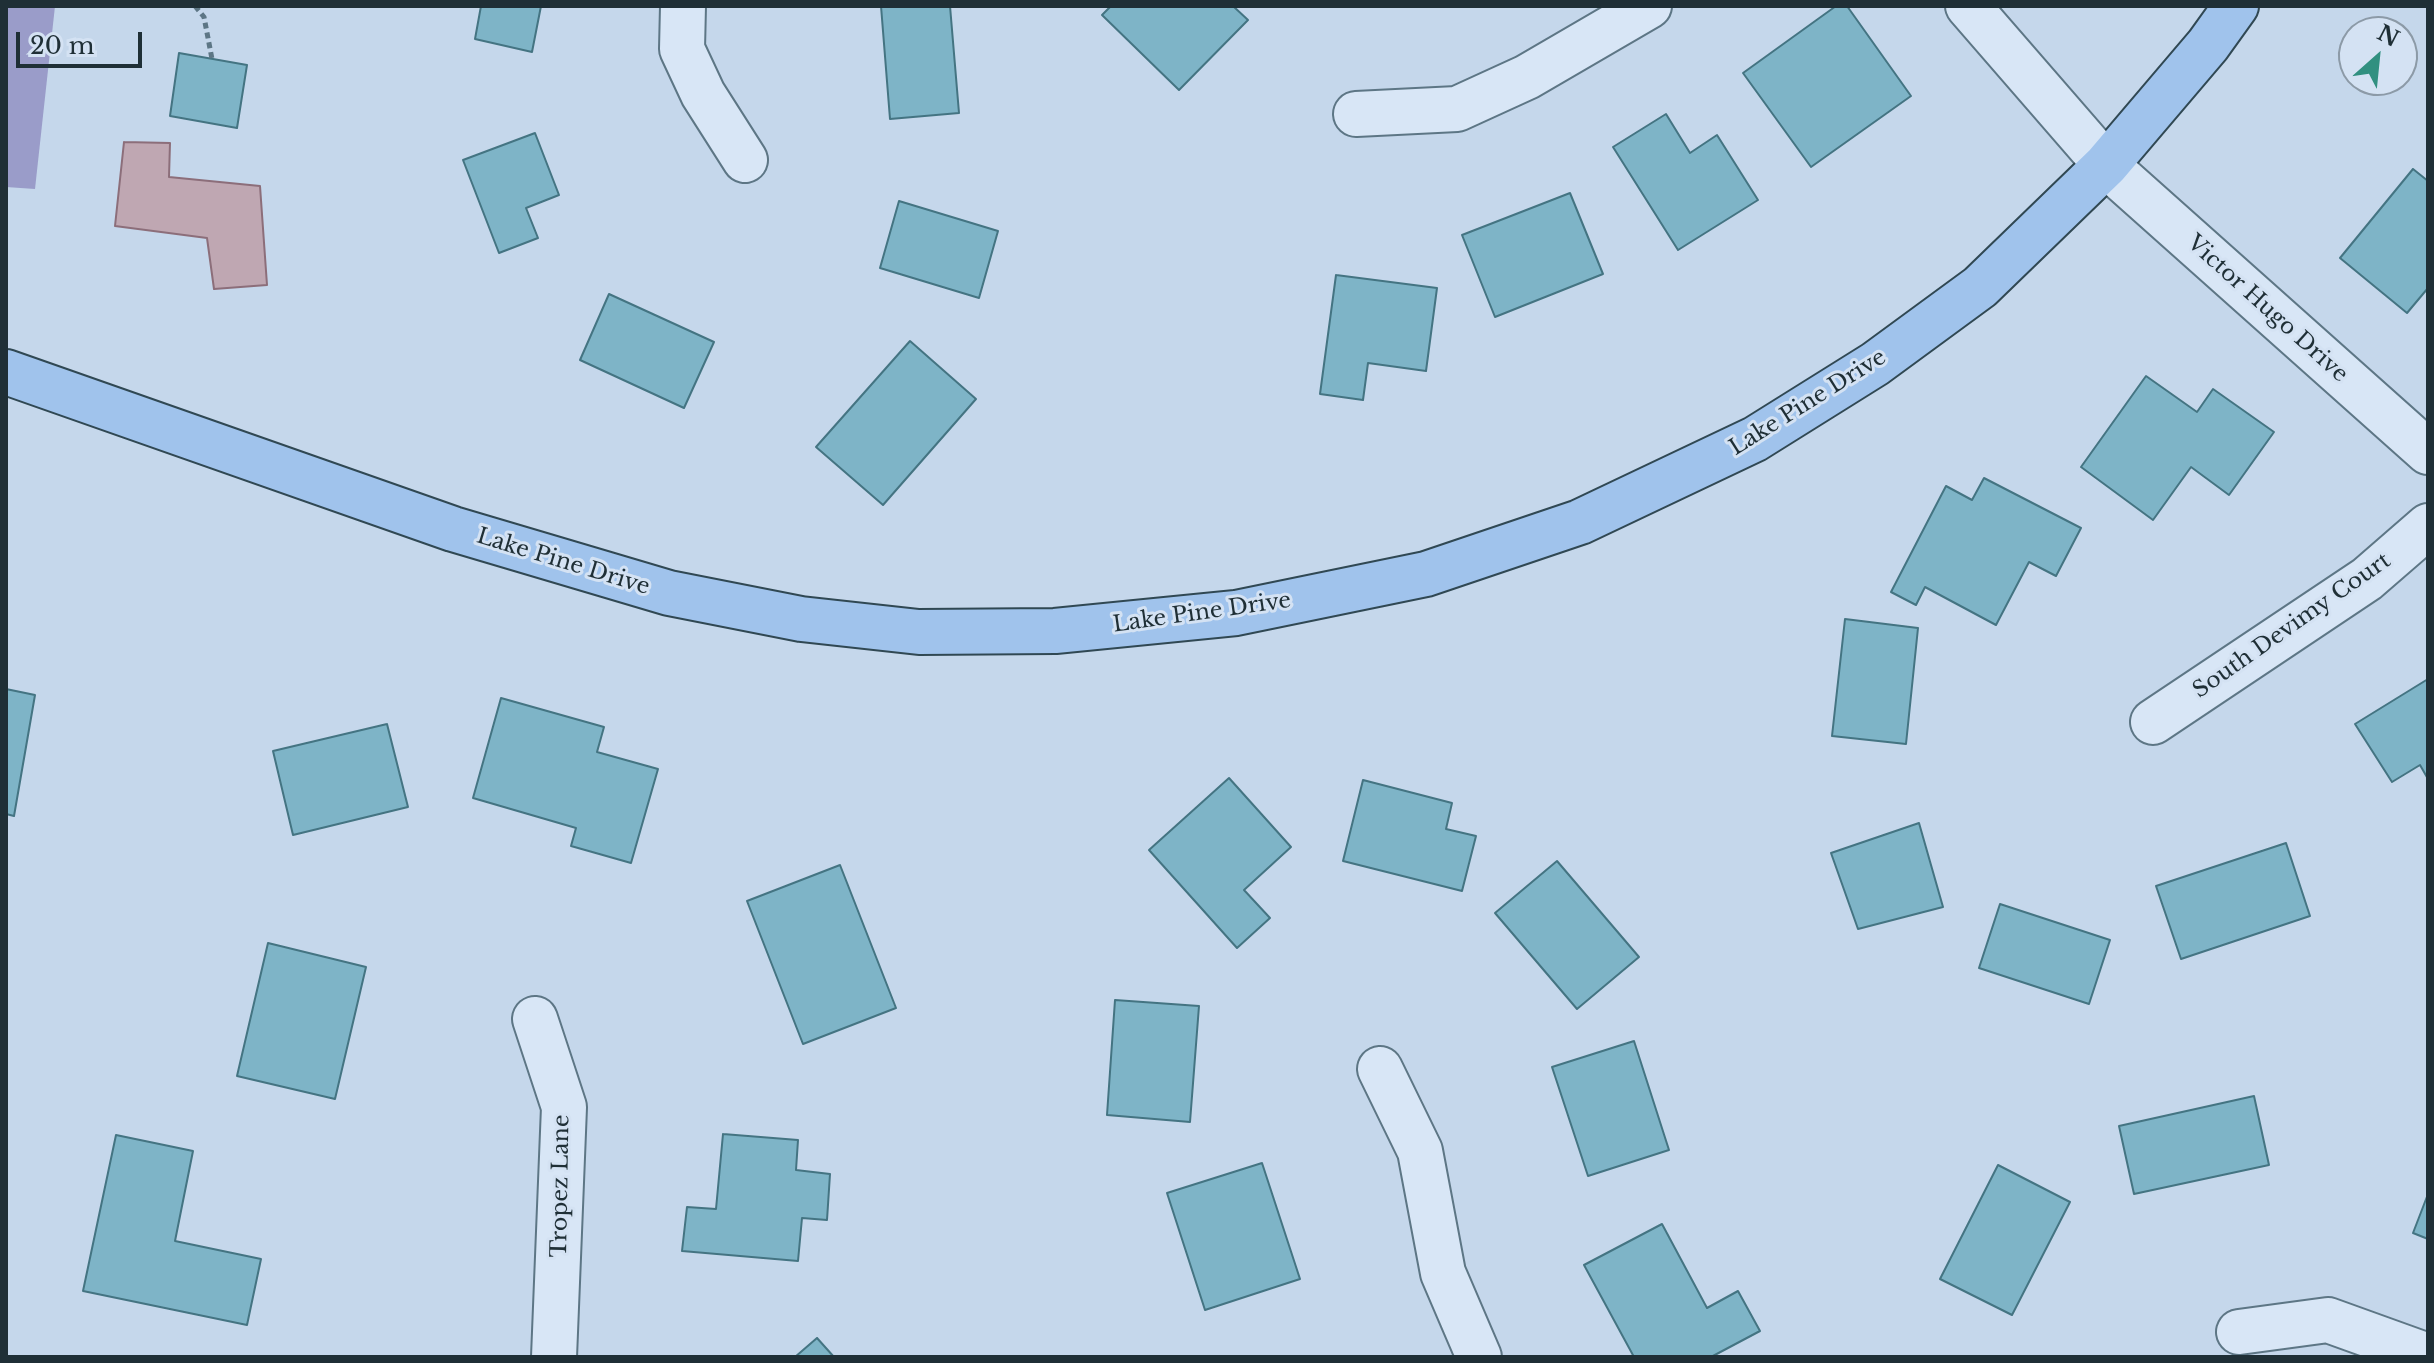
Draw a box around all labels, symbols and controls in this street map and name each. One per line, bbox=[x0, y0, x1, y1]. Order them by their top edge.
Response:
scale bar bbox=[20, 16, 146, 66]
north arrow bbox=[2338, 16, 2418, 96]
text: N bbox=[2373, 19, 2404, 53]
text: 20 m bbox=[30, 31, 95, 60]
street label: Victor Hugo Drive bbox=[2181, 230, 2353, 388]
street label: Lake Pine Drive bbox=[1725, 344, 1891, 462]
street label: Lake Pine Drive bbox=[473, 523, 653, 601]
street label: South Devimy Court bbox=[2188, 548, 2396, 704]
street label: Lake Pine Drive bbox=[1111, 587, 1293, 639]
street label: Tropez Lane bbox=[547, 1114, 575, 1258]

